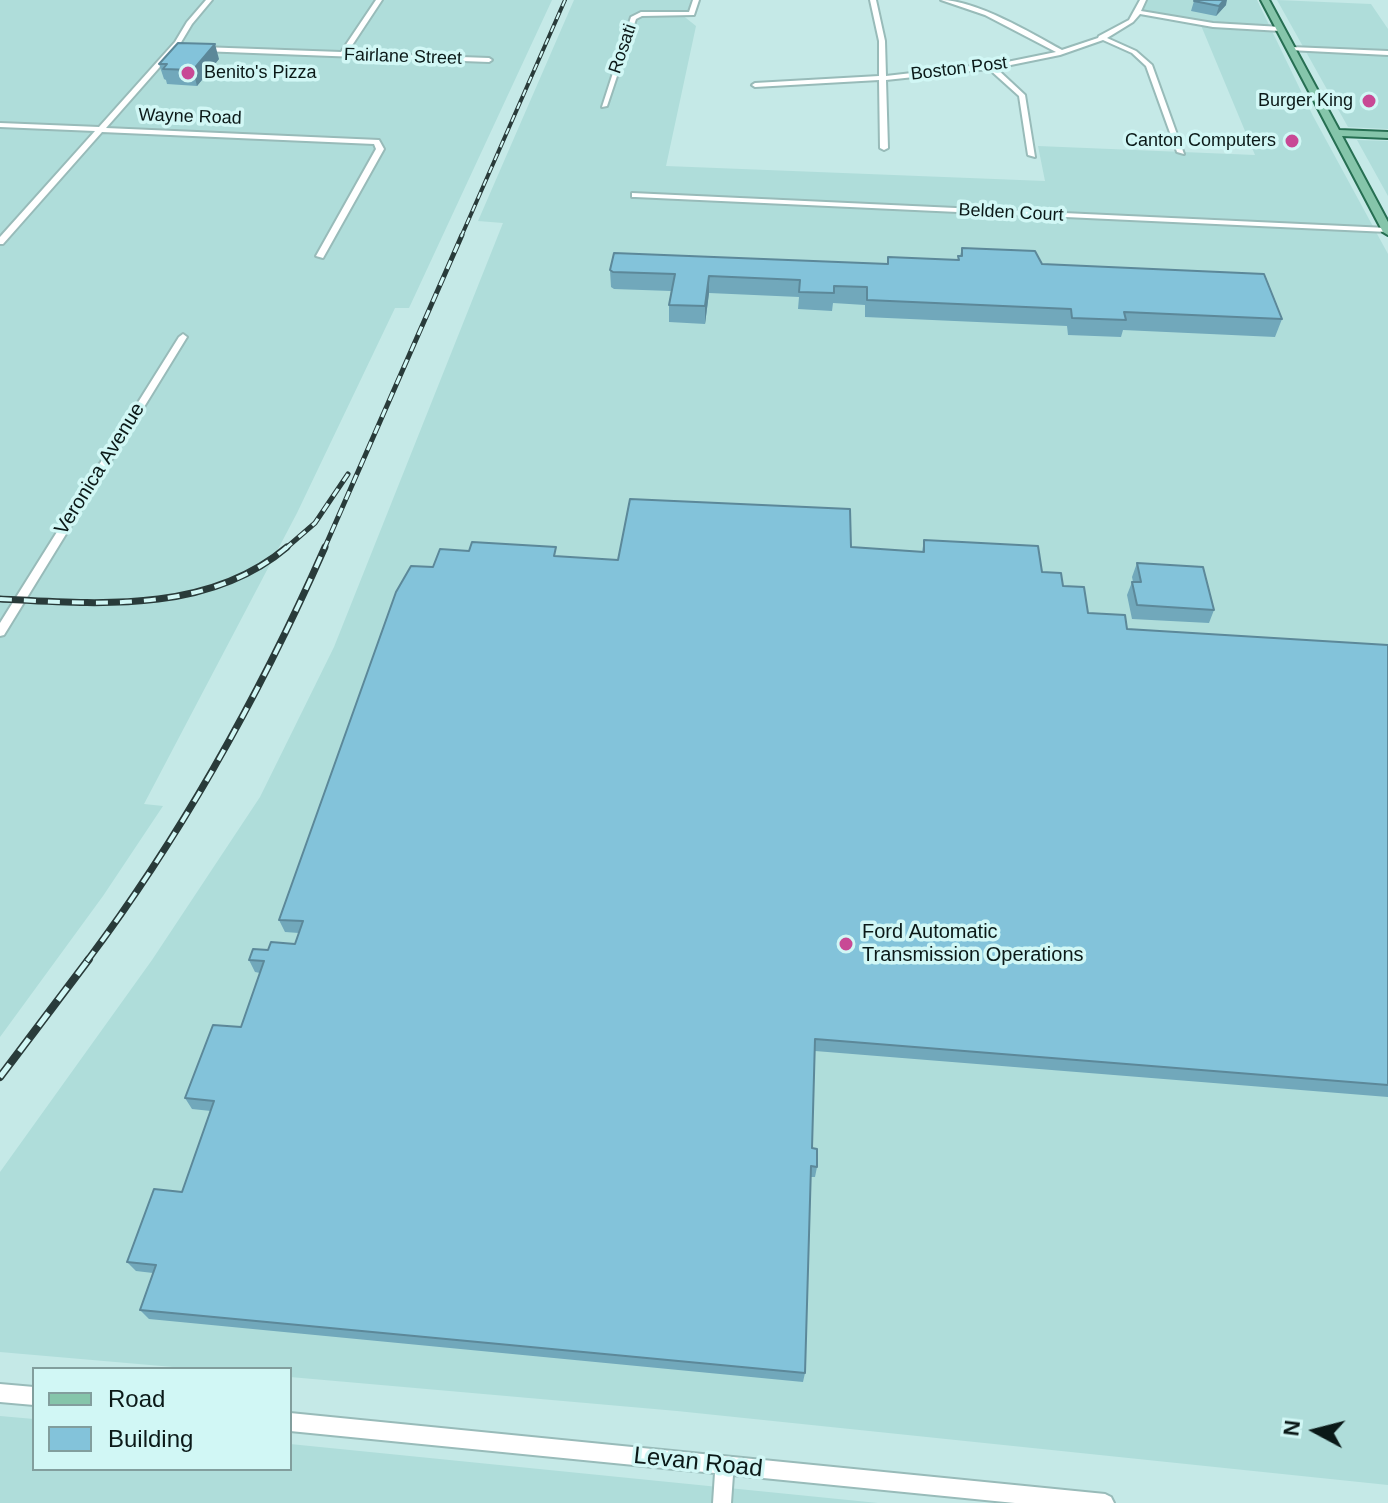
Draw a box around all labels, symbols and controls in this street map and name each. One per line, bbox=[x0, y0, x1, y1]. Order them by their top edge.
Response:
street label: Rosati bbox=[604, 21, 642, 77]
street label: Fairlane Street bbox=[344, 44, 462, 70]
street label: Boston Post bbox=[910, 52, 1008, 86]
place label: Benito's Pizza bbox=[204, 62, 316, 84]
marker: Benito's Pizza bbox=[179, 64, 197, 82]
place label: Burger King bbox=[1258, 90, 1353, 112]
marker: Burger King bbox=[1360, 92, 1378, 110]
street label: Wayne Road bbox=[138, 104, 242, 130]
place label: Canton Computers bbox=[1125, 130, 1276, 152]
marker: Canton Computers bbox=[1283, 132, 1301, 150]
street label: Belden Court bbox=[958, 199, 1064, 227]
street label: Veronica Avenue bbox=[50, 399, 150, 539]
place label: Ford Automatic Transmission Operations bbox=[862, 920, 1084, 967]
marker: Ford Automatic Transmission Operations bbox=[837, 935, 855, 953]
legend bbox=[32, 1367, 292, 1471]
text: Road bbox=[108, 1385, 165, 1412]
north arrow bbox=[1276, 1391, 1356, 1471]
text: N bbox=[1278, 1419, 1305, 1437]
text: Building bbox=[108, 1425, 193, 1452]
street label: Levan Road bbox=[632, 1442, 764, 1484]

